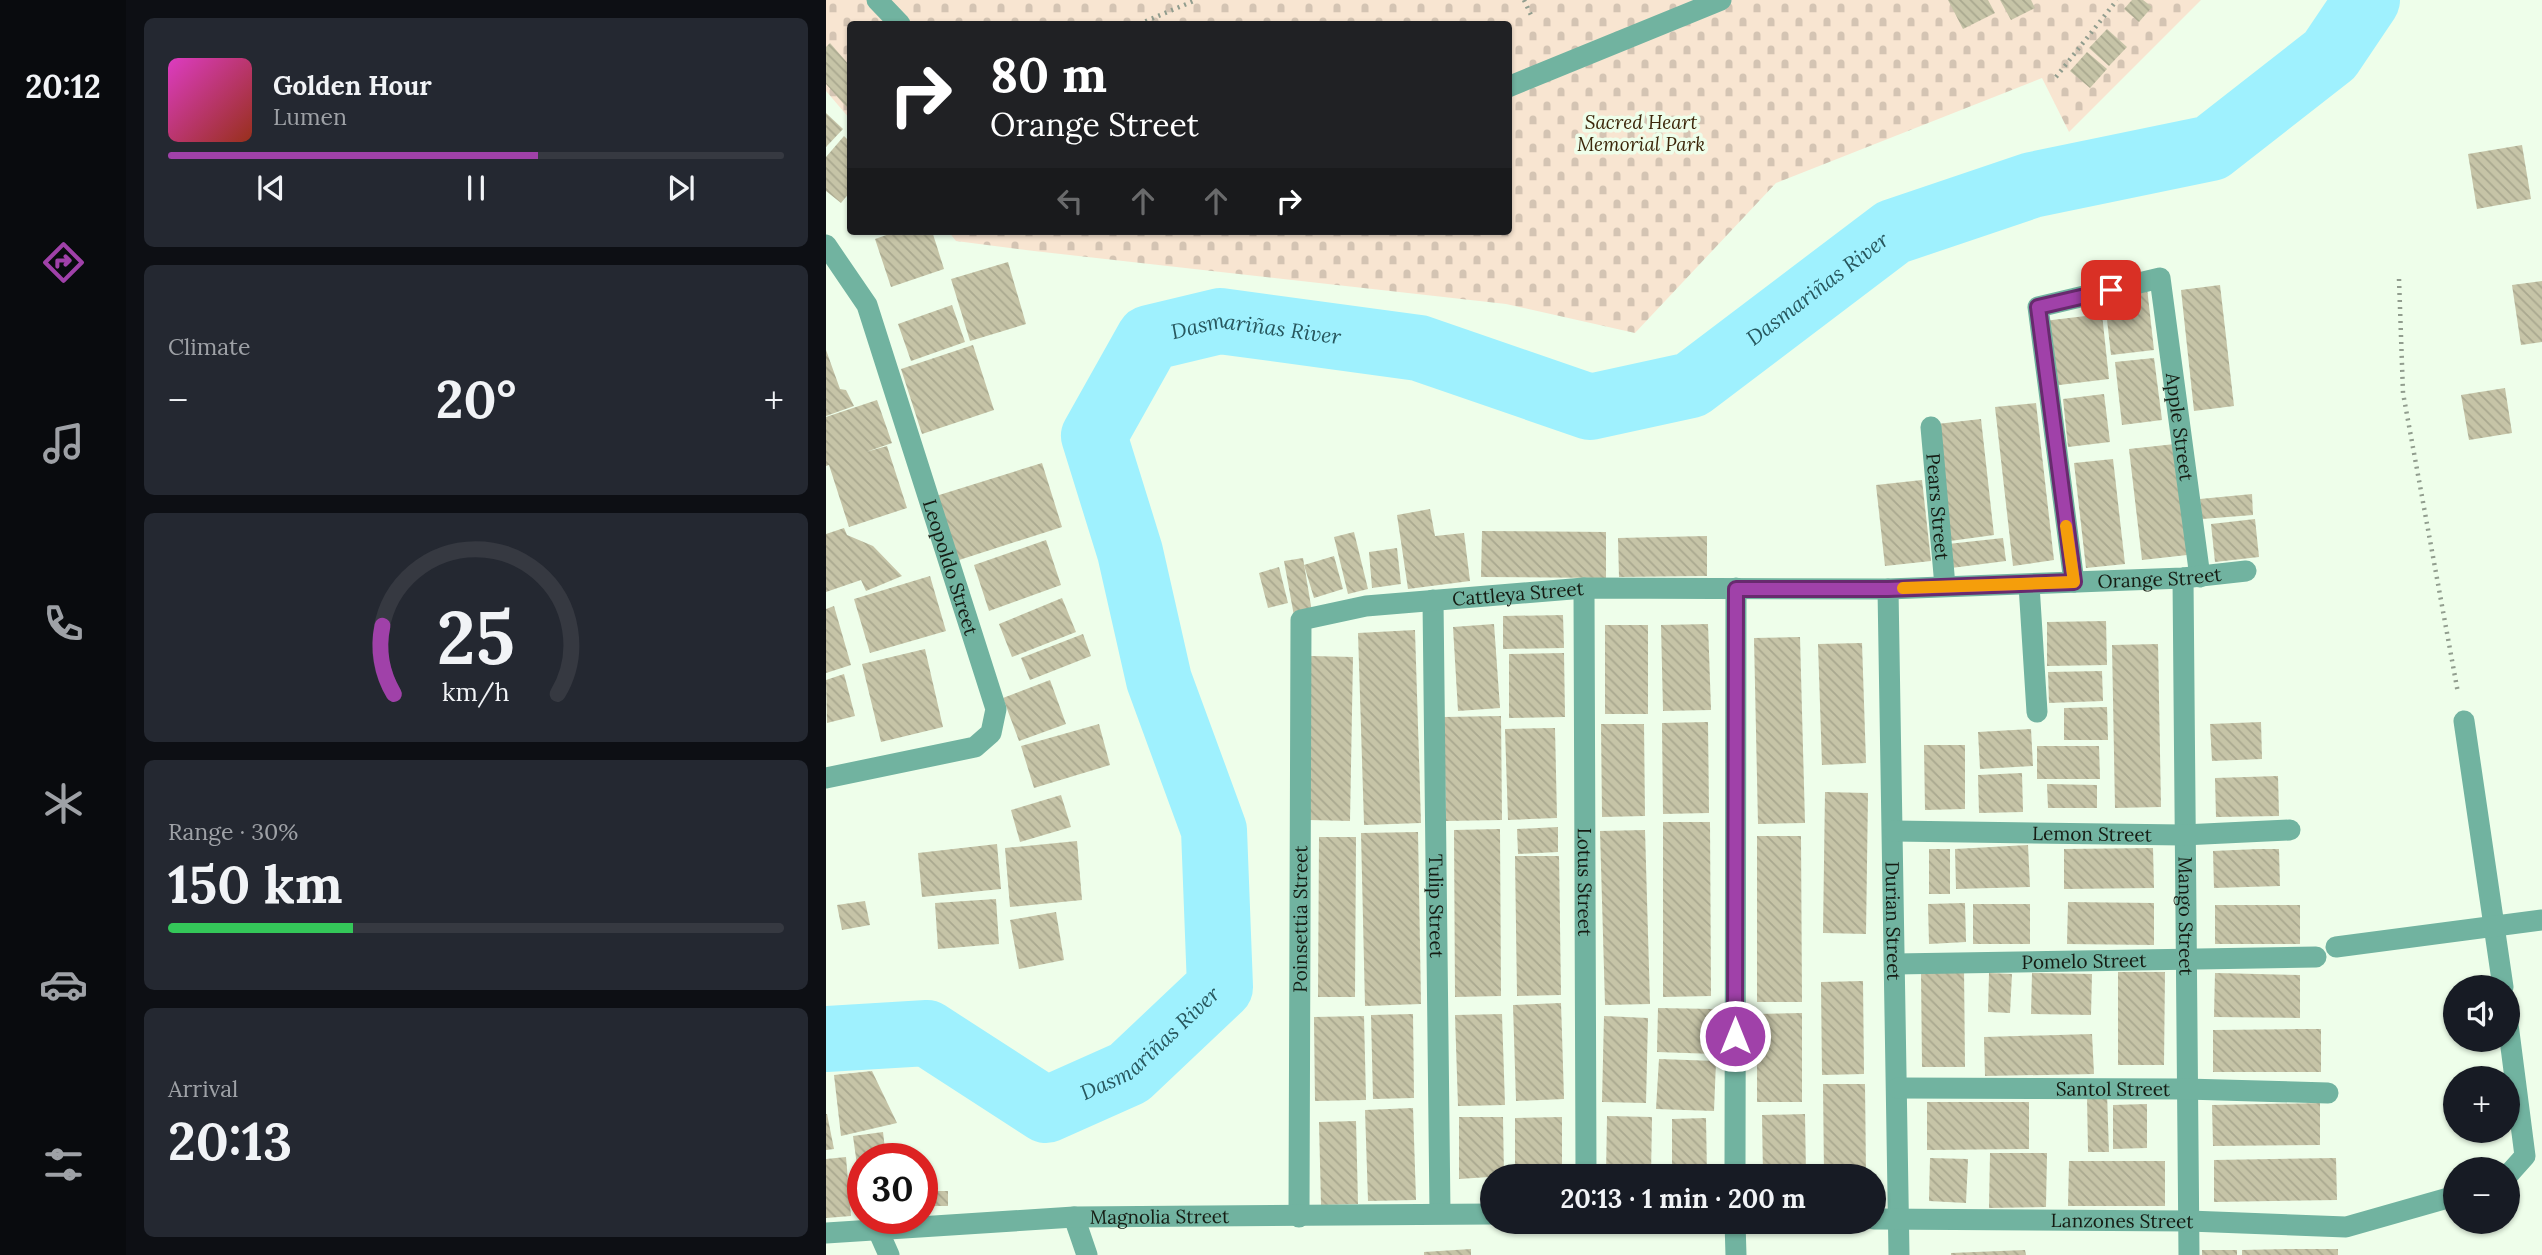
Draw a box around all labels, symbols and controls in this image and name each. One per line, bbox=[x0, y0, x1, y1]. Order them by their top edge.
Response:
text: 80 m bbox=[990, 43, 1107, 105]
icon: right bbox=[875, 49, 966, 140]
text: 20:12 bbox=[25, 66, 101, 107]
text: Golden Hour bbox=[273, 69, 432, 102]
text: Lumen bbox=[273, 102, 347, 131]
text: Orange Street bbox=[990, 104, 1199, 145]
park label: Sacred Heart Memorial Park bbox=[1577, 110, 1705, 156]
icon: previous bbox=[252, 169, 290, 207]
icon: pause bbox=[457, 169, 495, 207]
icon: next bbox=[662, 169, 700, 207]
icon: left bbox=[1051, 182, 1089, 220]
icon: ahead bbox=[1124, 182, 1162, 220]
icon: ahead bbox=[1197, 182, 1235, 220]
icon: right bbox=[1270, 182, 1308, 220]
water label: Dasmariñas River bbox=[1741, 226, 1894, 351]
icon: directions bbox=[39, 238, 88, 287]
pin bbox=[2081, 260, 2141, 320]
icon: arrive bbox=[2092, 271, 2130, 309]
water label: Dasmariñas River bbox=[1168, 306, 1343, 350]
text: Climate bbox=[168, 332, 250, 361]
text: 20° bbox=[436, 366, 516, 432]
street label: Apple Street bbox=[2161, 370, 2199, 483]
text: − bbox=[168, 376, 188, 424]
text: + bbox=[764, 376, 784, 424]
icon: music bbox=[39, 419, 88, 468]
street label: Pears Street bbox=[1921, 452, 1955, 562]
street label: Leopoldo Street bbox=[918, 496, 984, 639]
street label: Orange Street bbox=[2097, 562, 2223, 593]
street label: Cattleya Street bbox=[1451, 576, 1585, 611]
text: 25 bbox=[437, 591, 515, 684]
icon: phone bbox=[39, 599, 88, 648]
text: km/h bbox=[442, 675, 510, 707]
icon: climate bbox=[39, 779, 88, 828]
text: Range · 30% bbox=[168, 817, 298, 846]
street label: Lemon Street bbox=[2032, 821, 2153, 847]
street label: Lotus Street bbox=[1573, 828, 1597, 937]
street label: Poinsettia Street bbox=[1288, 845, 1312, 993]
text: 150 km bbox=[168, 851, 343, 917]
street label: Tulip Street bbox=[1424, 854, 1449, 959]
street label: Mango Street bbox=[2173, 856, 2199, 976]
street label: Durian Street bbox=[1880, 861, 1906, 981]
street label: Pomelo Street bbox=[2021, 948, 2147, 974]
icon: car bbox=[39, 960, 88, 1009]
map controls bbox=[2443, 975, 2520, 1234]
button: sound bbox=[2443, 975, 2520, 1052]
water label: Dasmariñas River bbox=[1076, 980, 1226, 1106]
position arrow bbox=[1698, 999, 1772, 1073]
button: + bbox=[2443, 1066, 2520, 1143]
text: Arrival bbox=[168, 1074, 238, 1103]
street label: Santol Street bbox=[2056, 1077, 2171, 1101]
text: 20:13 bbox=[168, 1108, 292, 1174]
icon: filters bbox=[39, 1140, 88, 1189]
speed limit sign: 30 bbox=[847, 1143, 938, 1234]
button: − bbox=[2443, 1157, 2520, 1234]
text: 20:13 · 1 min · 200 m bbox=[1560, 1182, 1806, 1215]
street label: Magnolia Street bbox=[1090, 1204, 1230, 1229]
street label: Lanzones Street bbox=[2050, 1208, 2195, 1233]

